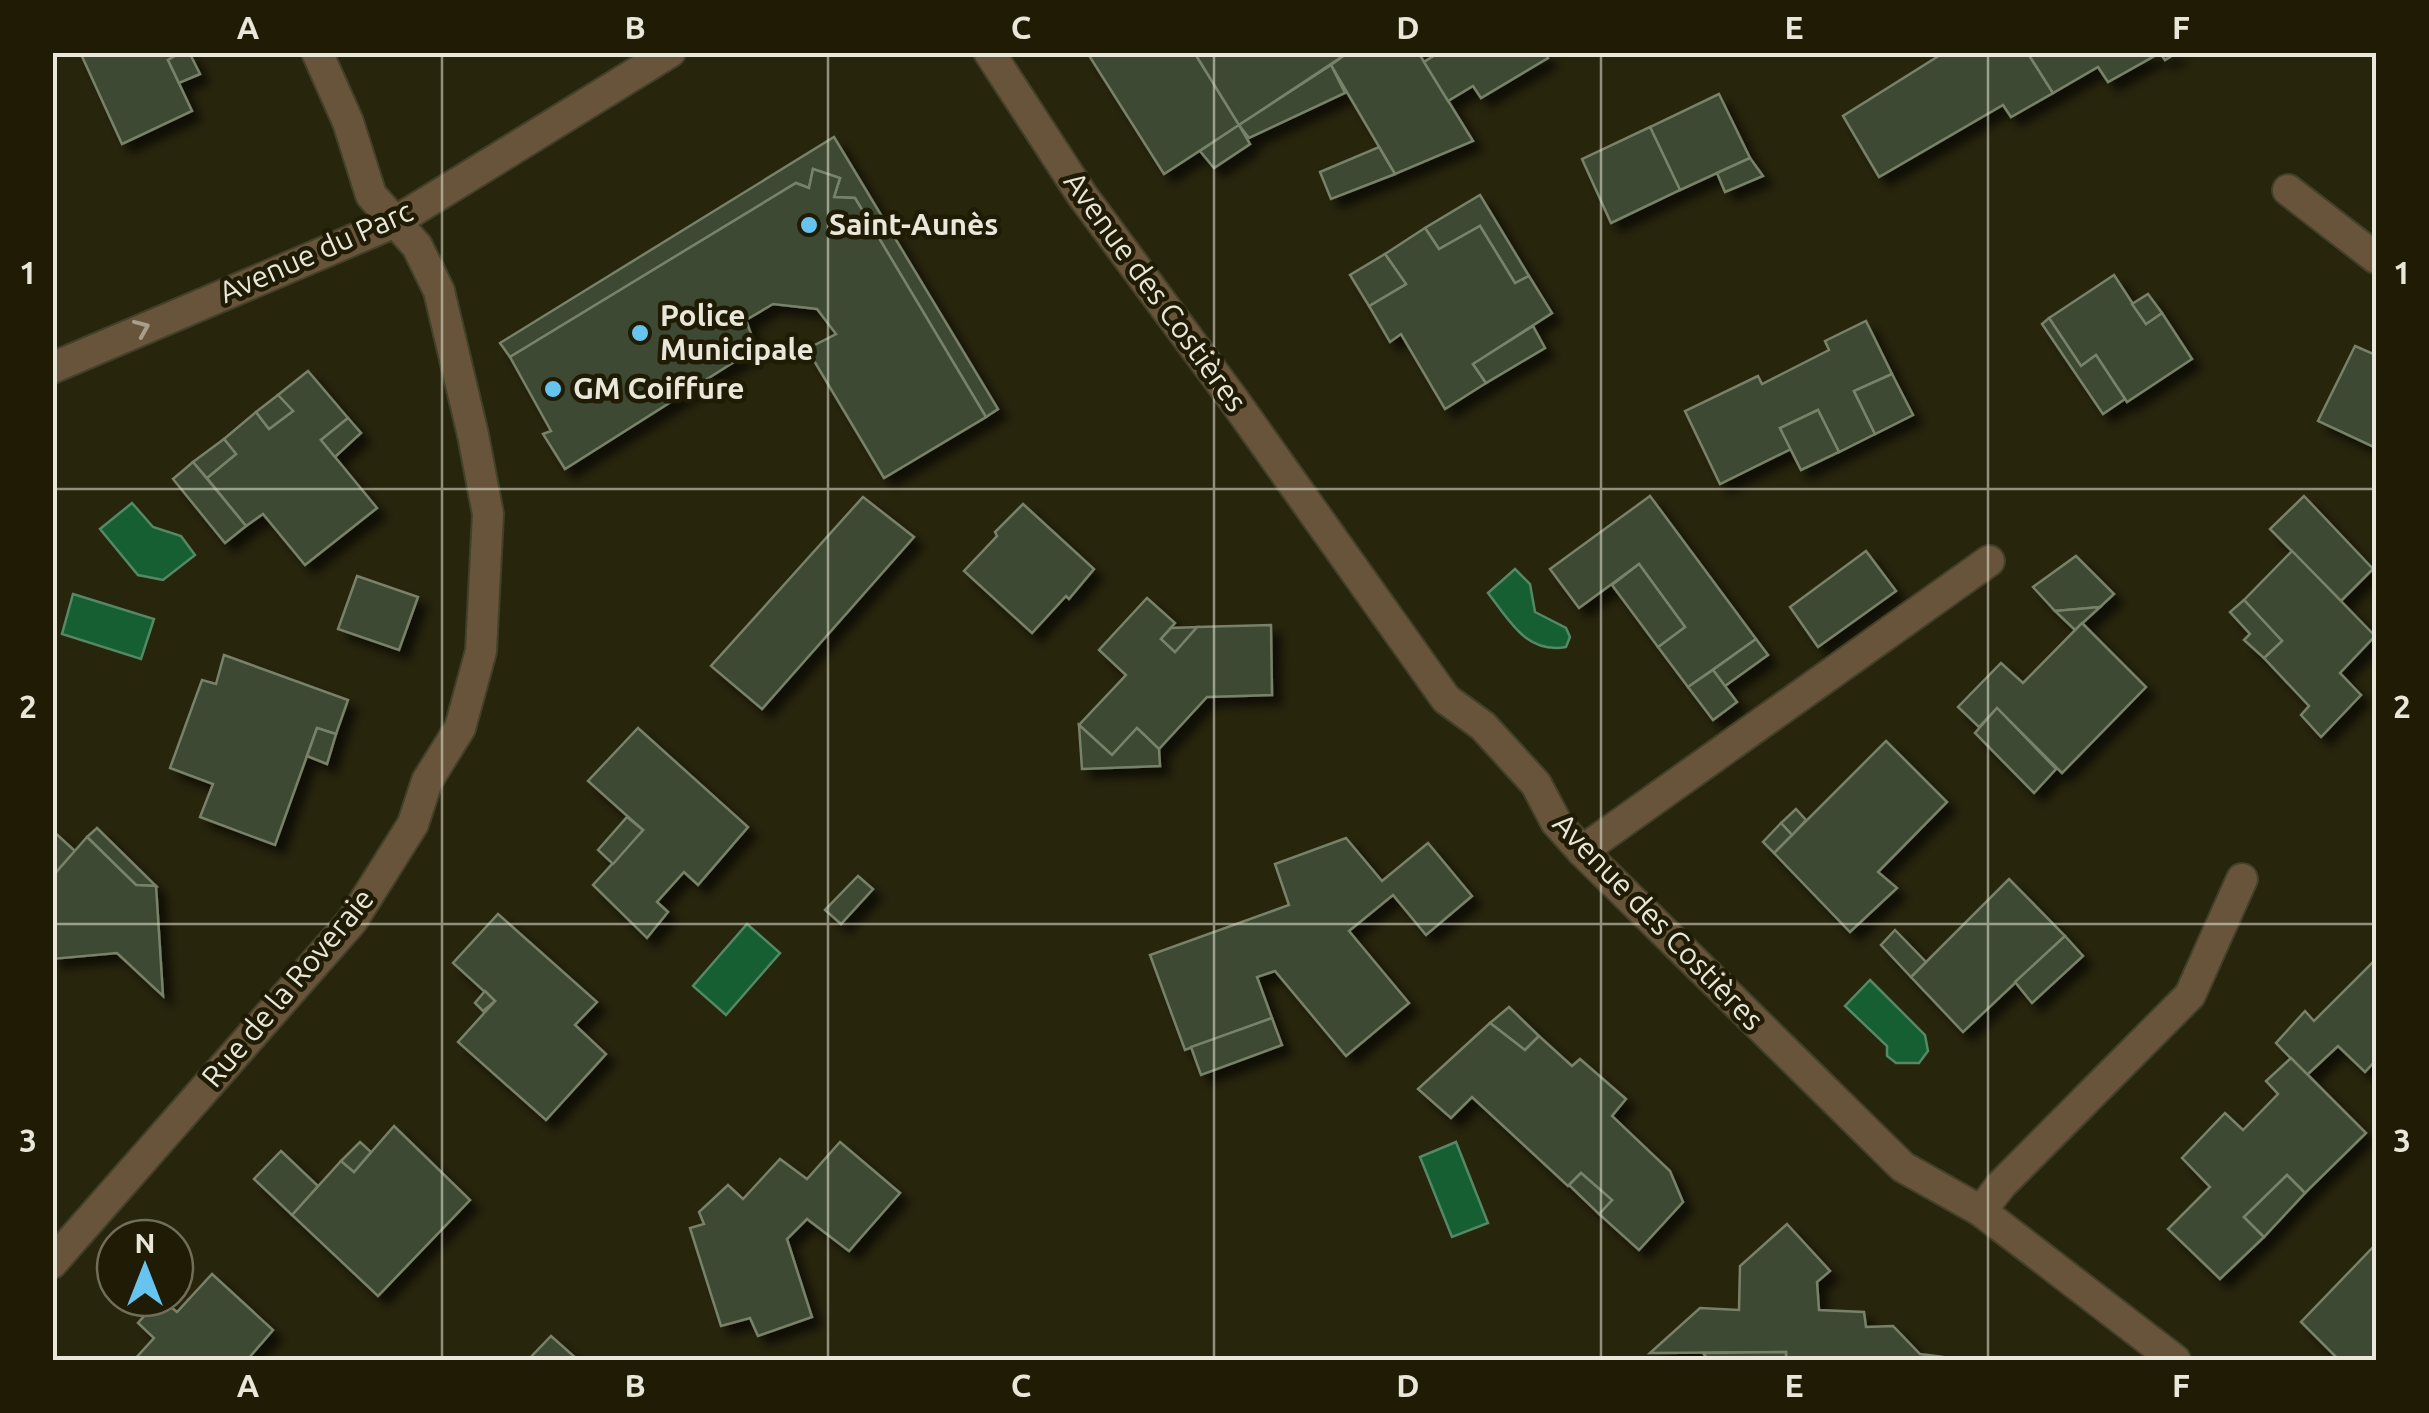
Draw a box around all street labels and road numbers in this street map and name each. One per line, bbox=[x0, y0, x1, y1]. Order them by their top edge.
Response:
street label: Avenue des Costières bbox=[1058, 165, 1254, 418]
street label: Avenue du Parc bbox=[214, 193, 418, 309]
street label: Avenue des Costières bbox=[1547, 806, 1771, 1036]
street label: Rue de la Roveraie bbox=[194, 881, 380, 1093]

